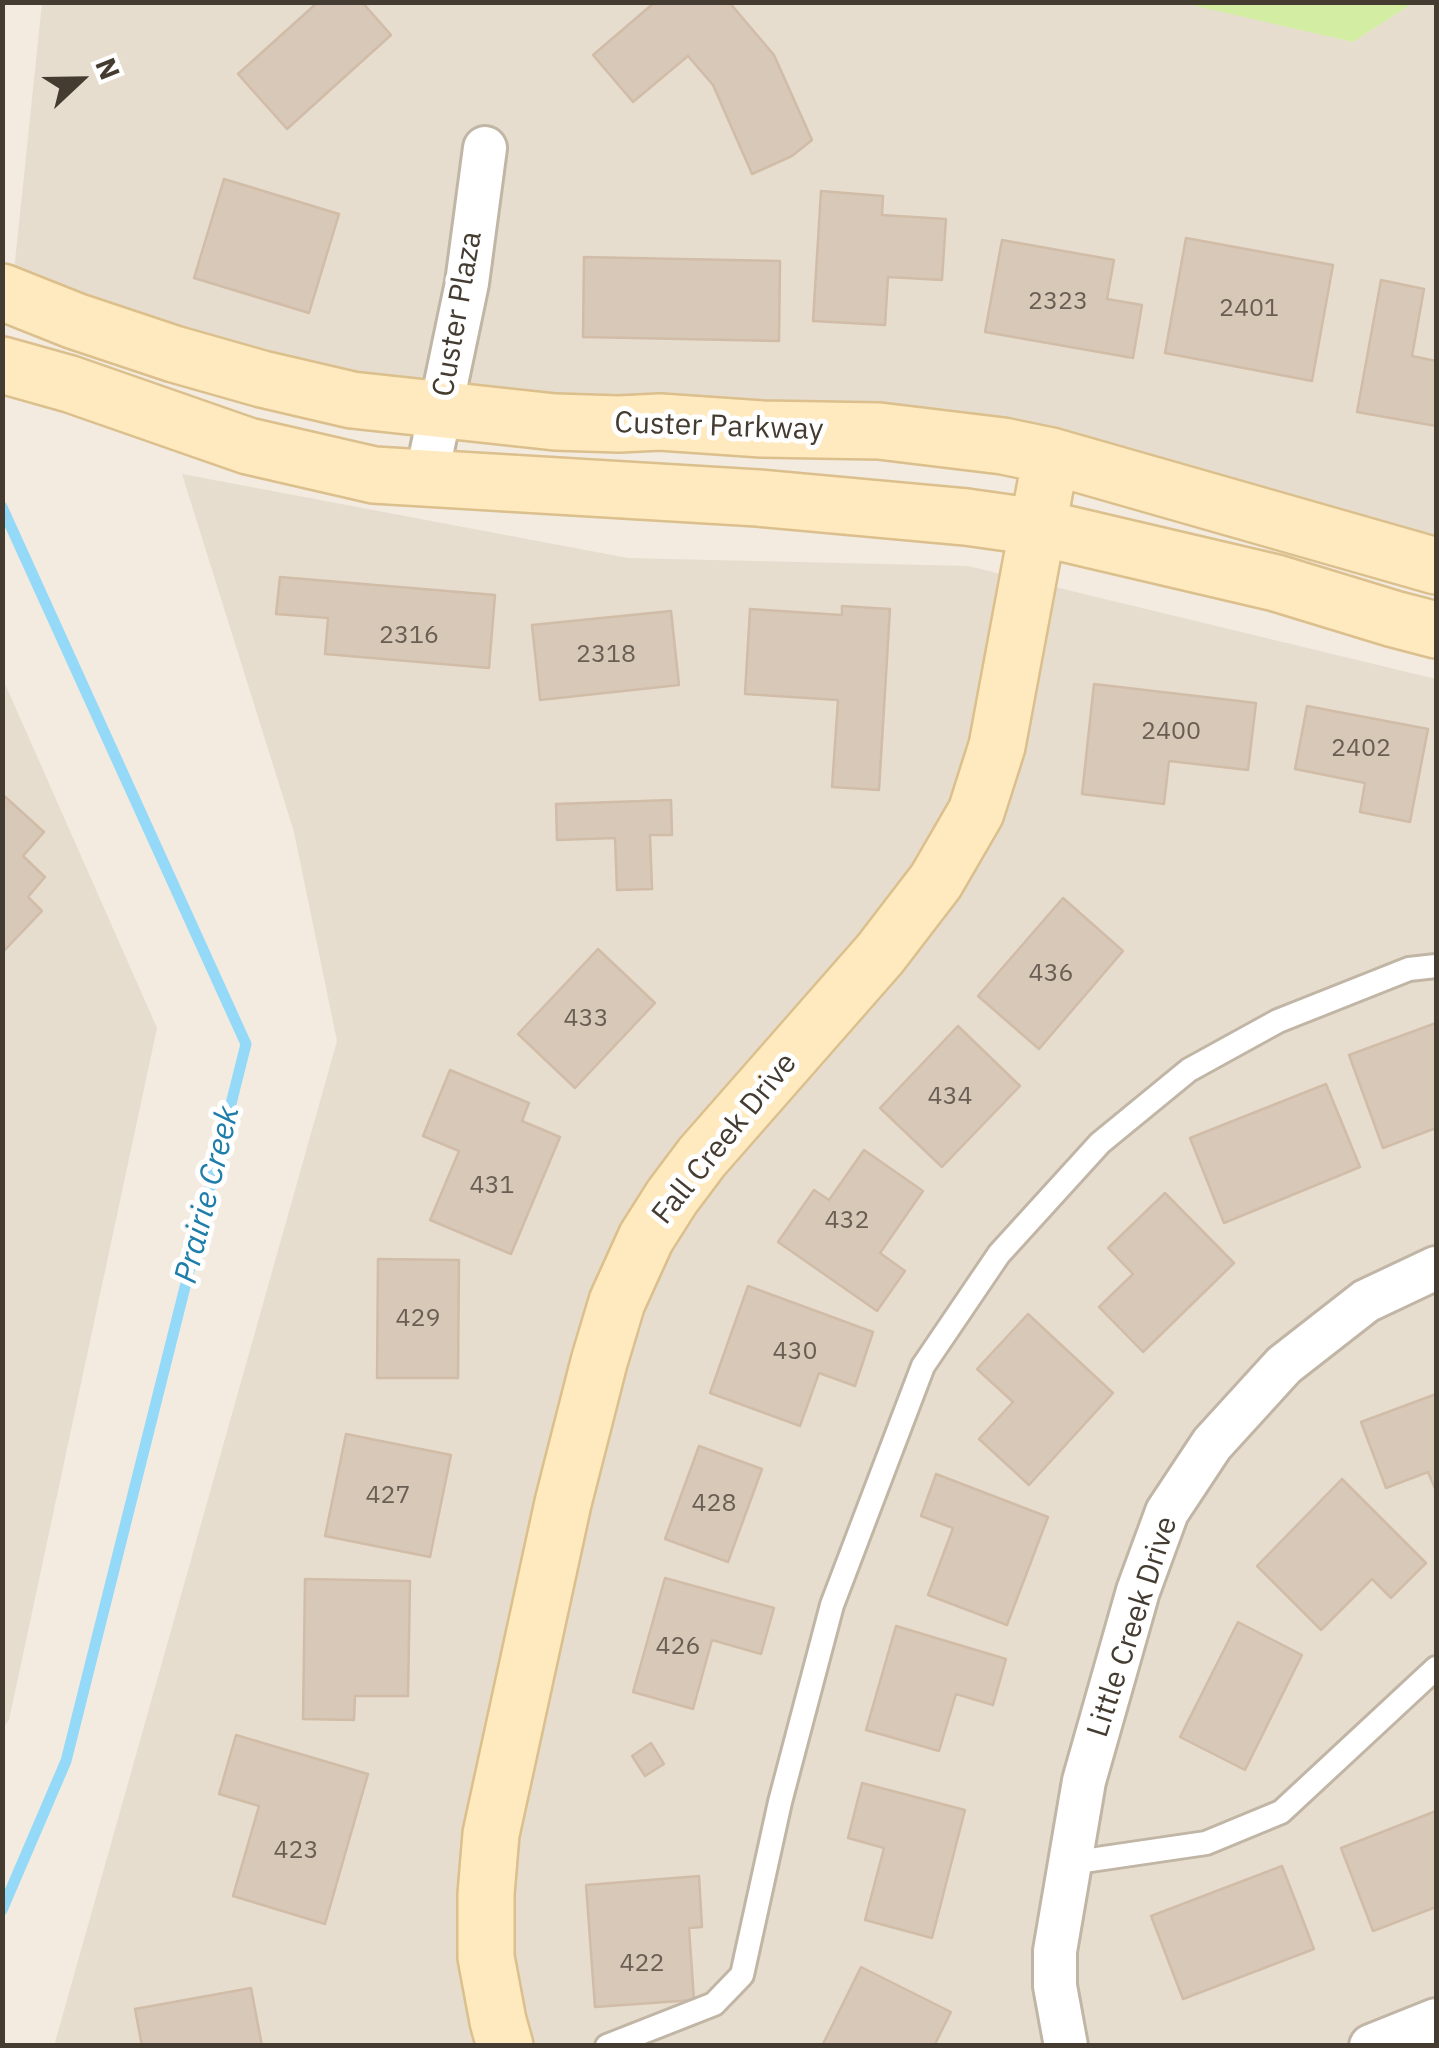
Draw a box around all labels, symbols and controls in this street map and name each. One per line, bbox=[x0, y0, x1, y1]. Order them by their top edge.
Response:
north arrow bbox=[30, 30, 130, 130]
text: N bbox=[87, 52, 129, 85]
street label: Custer Plaza bbox=[426, 228, 490, 400]
house number: 2323 bbox=[1028, 287, 1088, 317]
house number: 2401 bbox=[1219, 294, 1279, 324]
street label: Custer Parkway bbox=[614, 405, 824, 449]
house number: 2316 bbox=[379, 621, 439, 651]
house number: 2318 bbox=[576, 640, 636, 670]
house number: 2400 bbox=[1141, 717, 1201, 747]
house number: 2402 bbox=[1331, 734, 1391, 764]
house number: 436 bbox=[1029, 959, 1073, 989]
house number: 433 bbox=[564, 1004, 608, 1034]
street label: Fall Creek Drive bbox=[645, 1046, 805, 1232]
house number: 434 bbox=[928, 1082, 972, 1112]
water label: Prairie Creek bbox=[167, 1103, 249, 1287]
house number: 431 bbox=[470, 1171, 514, 1201]
house number: 432 bbox=[825, 1206, 869, 1236]
house number: 429 bbox=[396, 1304, 440, 1334]
house number: 430 bbox=[773, 1337, 817, 1367]
house number: 427 bbox=[366, 1481, 410, 1511]
house number: 428 bbox=[692, 1489, 736, 1519]
street label: Little Creek Drive bbox=[1080, 1512, 1186, 1742]
house number: 426 bbox=[656, 1632, 700, 1662]
house number: 423 bbox=[274, 1836, 318, 1866]
house number: 422 bbox=[620, 1949, 664, 1979]

